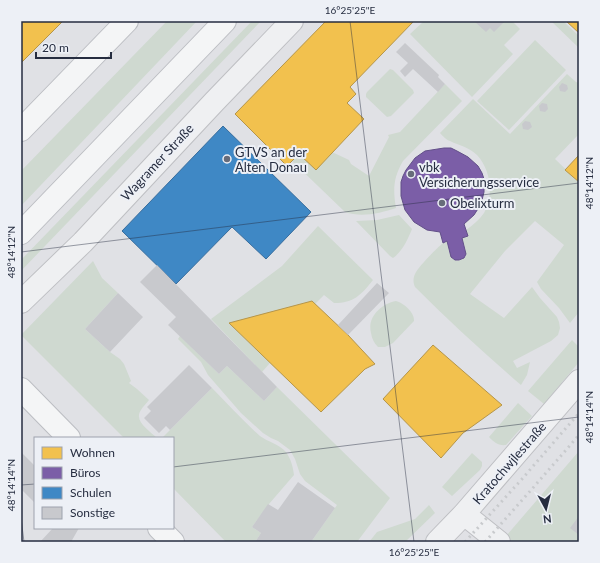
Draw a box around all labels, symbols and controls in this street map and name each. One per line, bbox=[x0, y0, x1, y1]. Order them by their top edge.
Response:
text: 16°25'25"E bbox=[325, 4, 375, 16]
scale bar bbox=[36, 34, 111, 60]
text: 20 m bbox=[42, 40, 69, 55]
street label: Wagramer Straße bbox=[117, 120, 197, 204]
place label: GTVS an der Alten Donau bbox=[235, 144, 307, 175]
marker: GTVS an der Alten Donau bbox=[222, 154, 232, 164]
text: 48°14'12"N bbox=[583, 157, 595, 209]
place label: vbk Versicherungsservice bbox=[419, 159, 539, 190]
marker: vbk Versicherungsservice bbox=[406, 169, 416, 179]
place label: Obelixturm bbox=[450, 195, 514, 211]
marker: Obelixturm bbox=[437, 198, 447, 208]
text: 48°14'12"N bbox=[5, 226, 17, 278]
text: 48°14'14"N bbox=[583, 391, 595, 443]
street label: Kratochwjlestraße bbox=[469, 418, 549, 508]
legend bbox=[34, 437, 174, 529]
text: Wohnen bbox=[70, 445, 115, 460]
text: 48°14'14"N bbox=[5, 459, 17, 511]
text: Büros bbox=[70, 465, 100, 480]
text: Schulen bbox=[70, 485, 111, 500]
north arrow bbox=[526, 489, 566, 529]
text: Sonstige bbox=[70, 505, 115, 520]
text: N bbox=[542, 512, 552, 526]
text: 16°25'25"E bbox=[389, 546, 439, 558]

